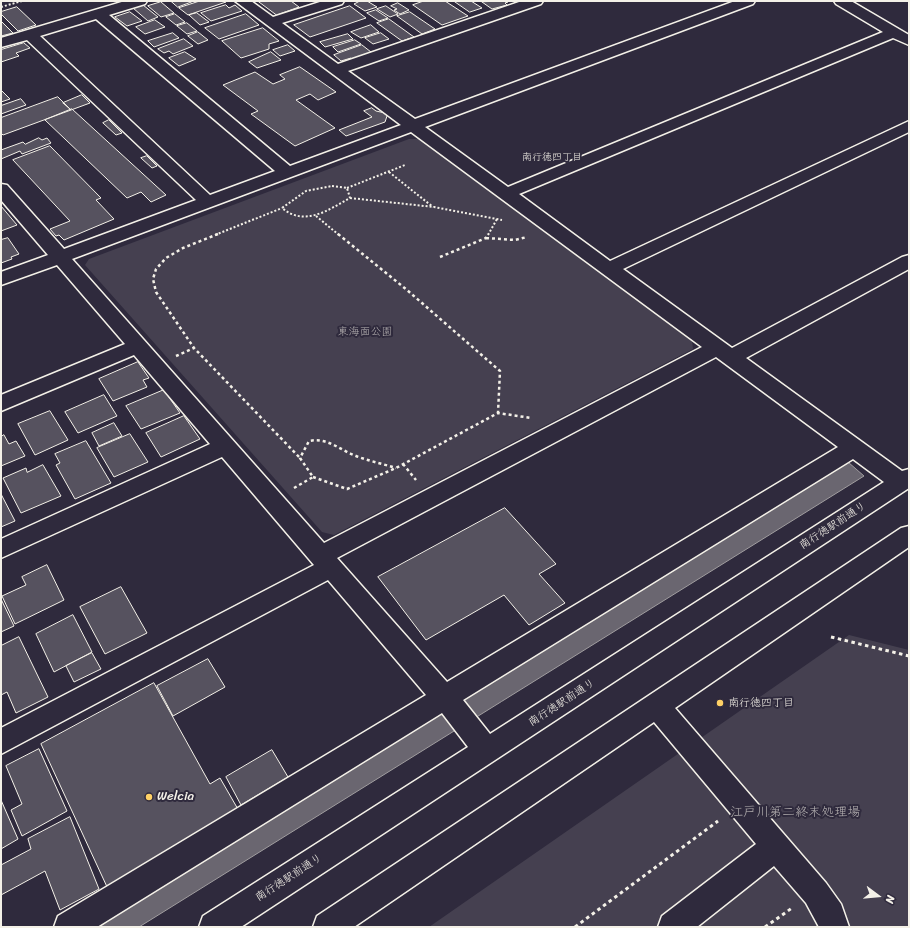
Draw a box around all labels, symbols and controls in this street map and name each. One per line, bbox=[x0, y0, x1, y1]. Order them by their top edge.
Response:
district label: 南行徳四丁目 bbox=[522, 151, 582, 163]
park label: 東海面公園 bbox=[338, 325, 392, 339]
street label: 南行徳駅前通り bbox=[797, 499, 869, 553]
street label: 南行徳駅前通り bbox=[526, 676, 598, 730]
place label: 南行徳四丁目 bbox=[728, 696, 794, 710]
marker: 南行徳四丁目 bbox=[715, 698, 725, 708]
place label: Welcia bbox=[157, 789, 194, 805]
marker: Welcia bbox=[144, 792, 154, 802]
park label: 江戸川第二終末処理場 bbox=[730, 805, 860, 821]
street label: 南行徳駅前通り bbox=[253, 851, 325, 905]
north arrow bbox=[858, 876, 898, 916]
text: N bbox=[880, 893, 900, 906]

